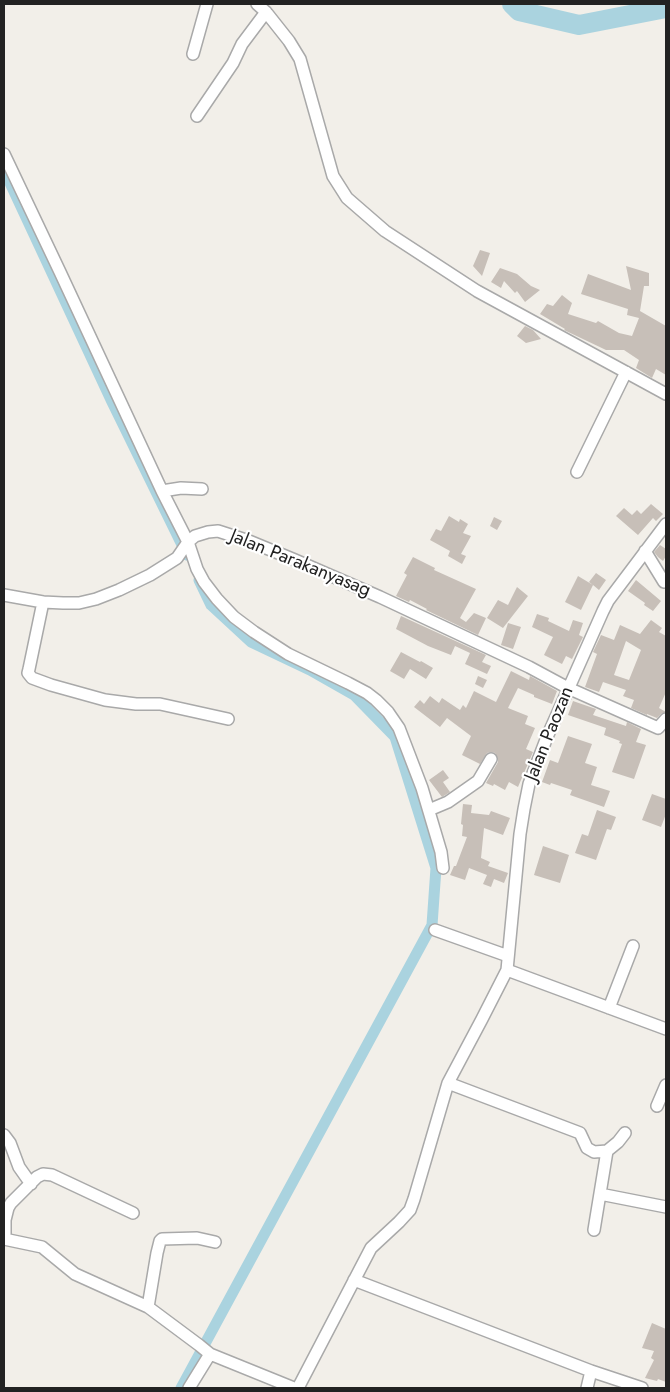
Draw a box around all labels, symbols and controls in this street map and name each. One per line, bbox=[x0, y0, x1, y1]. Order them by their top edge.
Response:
street label: Jalan Parakanyasag bbox=[226, 525, 374, 603]
street label: Jalan Paozan bbox=[521, 683, 579, 785]

